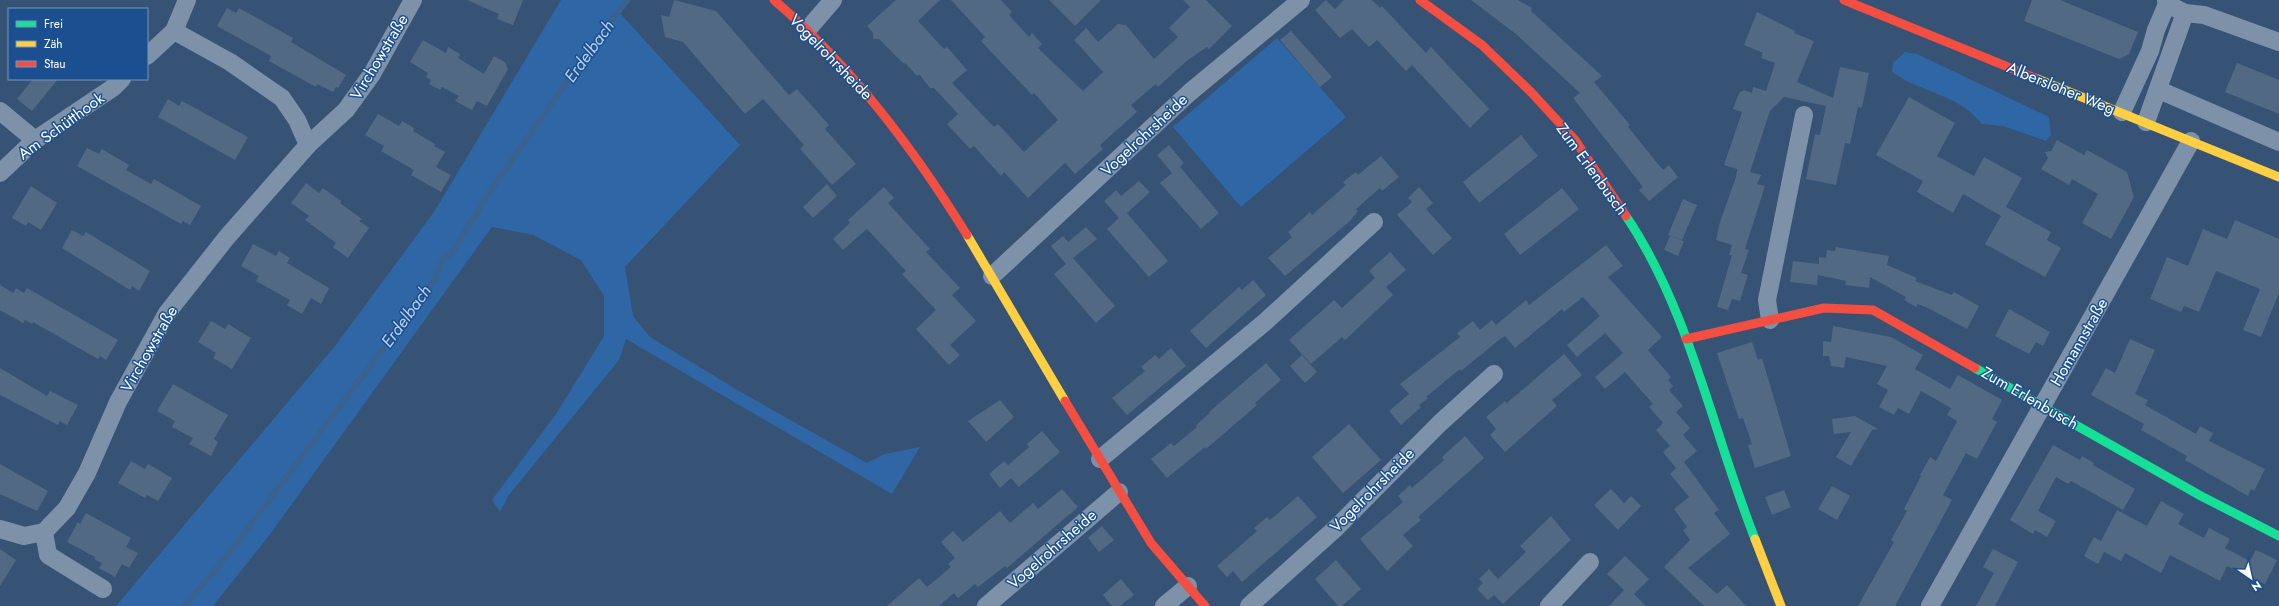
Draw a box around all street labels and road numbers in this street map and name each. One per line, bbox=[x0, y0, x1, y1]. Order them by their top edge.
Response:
street label: Vogelrohrsheide bbox=[784, 9, 878, 105]
street label: Virchowstraße bbox=[344, 10, 414, 104]
street label: Albersloher Weg bbox=[2003, 56, 2119, 120]
street label: Am Schütthook bbox=[13, 86, 110, 165]
street label: Vogelrohrsheide bbox=[1095, 89, 1193, 181]
street label: Zum Erlenbusch bbox=[1551, 118, 1633, 220]
street label: Homannstraße bbox=[2045, 294, 2113, 390]
street label: Virchowstraße bbox=[115, 302, 183, 396]
street label: Zum Erlenbusch bbox=[1977, 361, 2083, 435]
street label: Vogelrohrsheide bbox=[1324, 442, 1420, 538]
street label: Vogelrohrsheide bbox=[1002, 504, 1102, 594]

